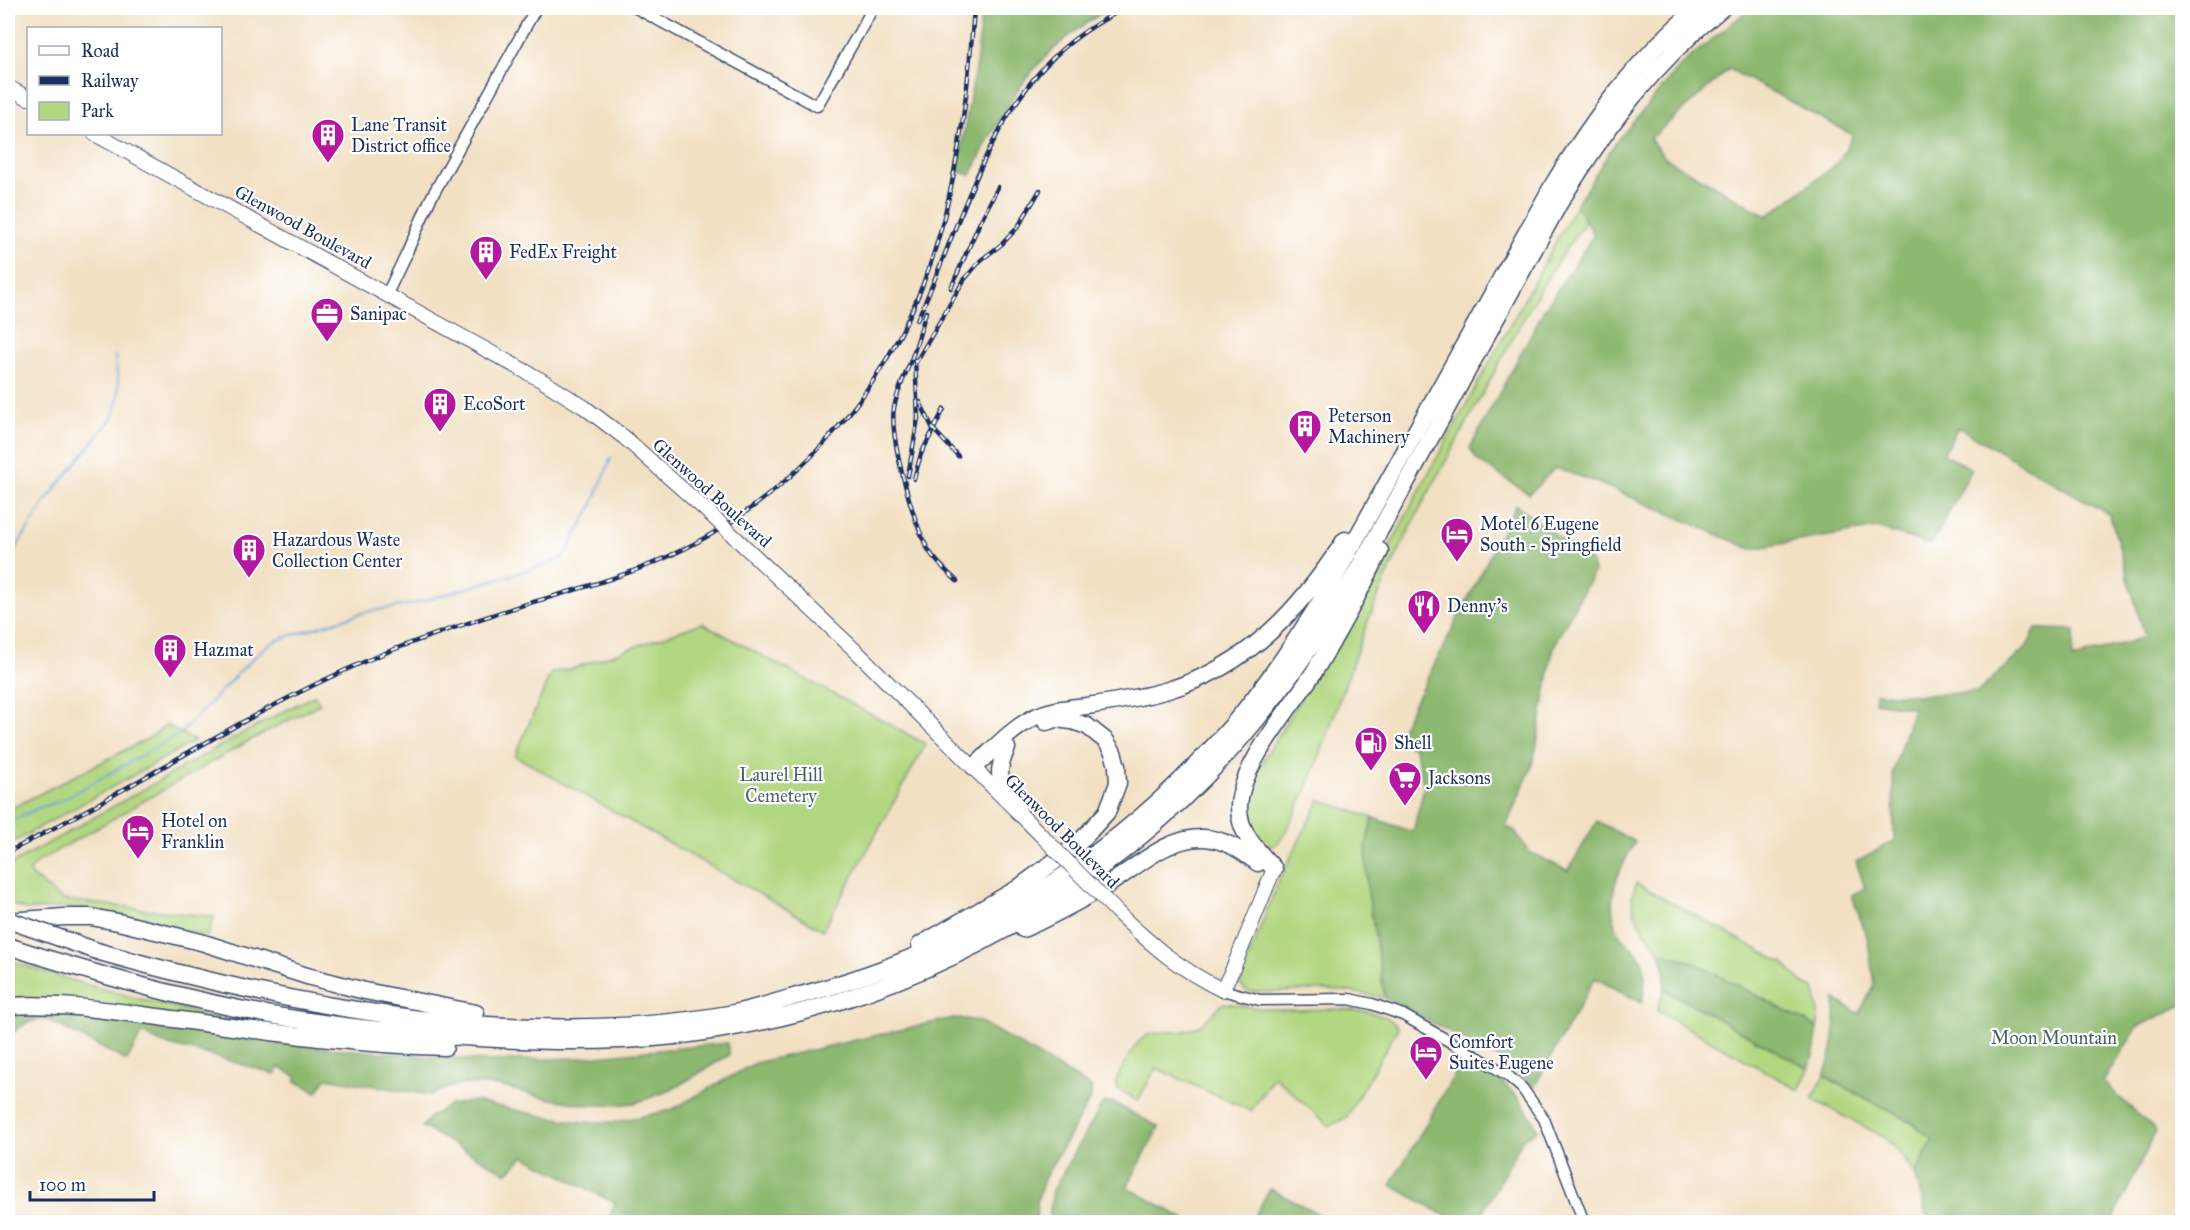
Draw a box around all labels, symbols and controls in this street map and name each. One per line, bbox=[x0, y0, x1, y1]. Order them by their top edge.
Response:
legend bbox=[27, 27, 222, 135]
text: Road bbox=[81, 40, 119, 62]
text: Railway bbox=[81, 70, 139, 92]
text: Park bbox=[81, 100, 114, 122]
place label: Lane Transit District office bbox=[351, 114, 451, 157]
building icon: Lane Transit District office bbox=[310, 117, 346, 164]
street label: Glenwood Boulevard bbox=[231, 180, 375, 274]
building icon: FedEx Freight bbox=[468, 234, 504, 281]
place label: FedEx Freight bbox=[509, 241, 617, 264]
office icon: Sanipac bbox=[309, 296, 345, 343]
place label: Sanipac bbox=[350, 303, 407, 325]
building icon: EcoSort bbox=[422, 386, 458, 433]
place label: EcoSort bbox=[463, 393, 526, 415]
place label: Peterson Machinery bbox=[1328, 405, 1410, 448]
building icon: Peterson Machinery bbox=[1287, 408, 1323, 455]
street label: Glenwood Boulevard bbox=[648, 434, 776, 552]
place label: Motel 6 Eugene South - Springfield bbox=[1480, 513, 1622, 557]
hotel icon: Motel 6 Eugene South - Springfield bbox=[1439, 516, 1475, 563]
place label: Hazardous Waste Collection Center bbox=[272, 529, 403, 572]
building icon: Hazardous Waste Collection Center bbox=[231, 532, 267, 579]
restaurant icon: Denny's bbox=[1406, 588, 1442, 635]
place label: Denny's bbox=[1447, 595, 1508, 617]
building icon: Hazmat bbox=[152, 632, 188, 679]
place label: Hazmat bbox=[193, 639, 254, 661]
fuel station icon: Shell bbox=[1353, 725, 1389, 772]
place label: Shell bbox=[1394, 732, 1432, 754]
supermarket icon: Jacksons bbox=[1387, 760, 1423, 807]
park label: Laurel Hill Cemetery bbox=[739, 764, 823, 807]
place label: Jacksons bbox=[1426, 767, 1490, 790]
street label: Glenwood Boulevard bbox=[1000, 769, 1124, 893]
place label: Hotel on Franklin bbox=[161, 810, 227, 853]
hotel icon: Hotel on Franklin bbox=[120, 813, 156, 860]
park label: Moon Mountain bbox=[1991, 1027, 2117, 1049]
place label: Comfort Suites Eugene bbox=[1449, 1031, 1554, 1075]
hotel icon: Comfort Suites Eugene bbox=[1408, 1034, 1444, 1081]
scale bar bbox=[30, 1164, 154, 1202]
text: 100 m bbox=[39, 1174, 86, 1196]

